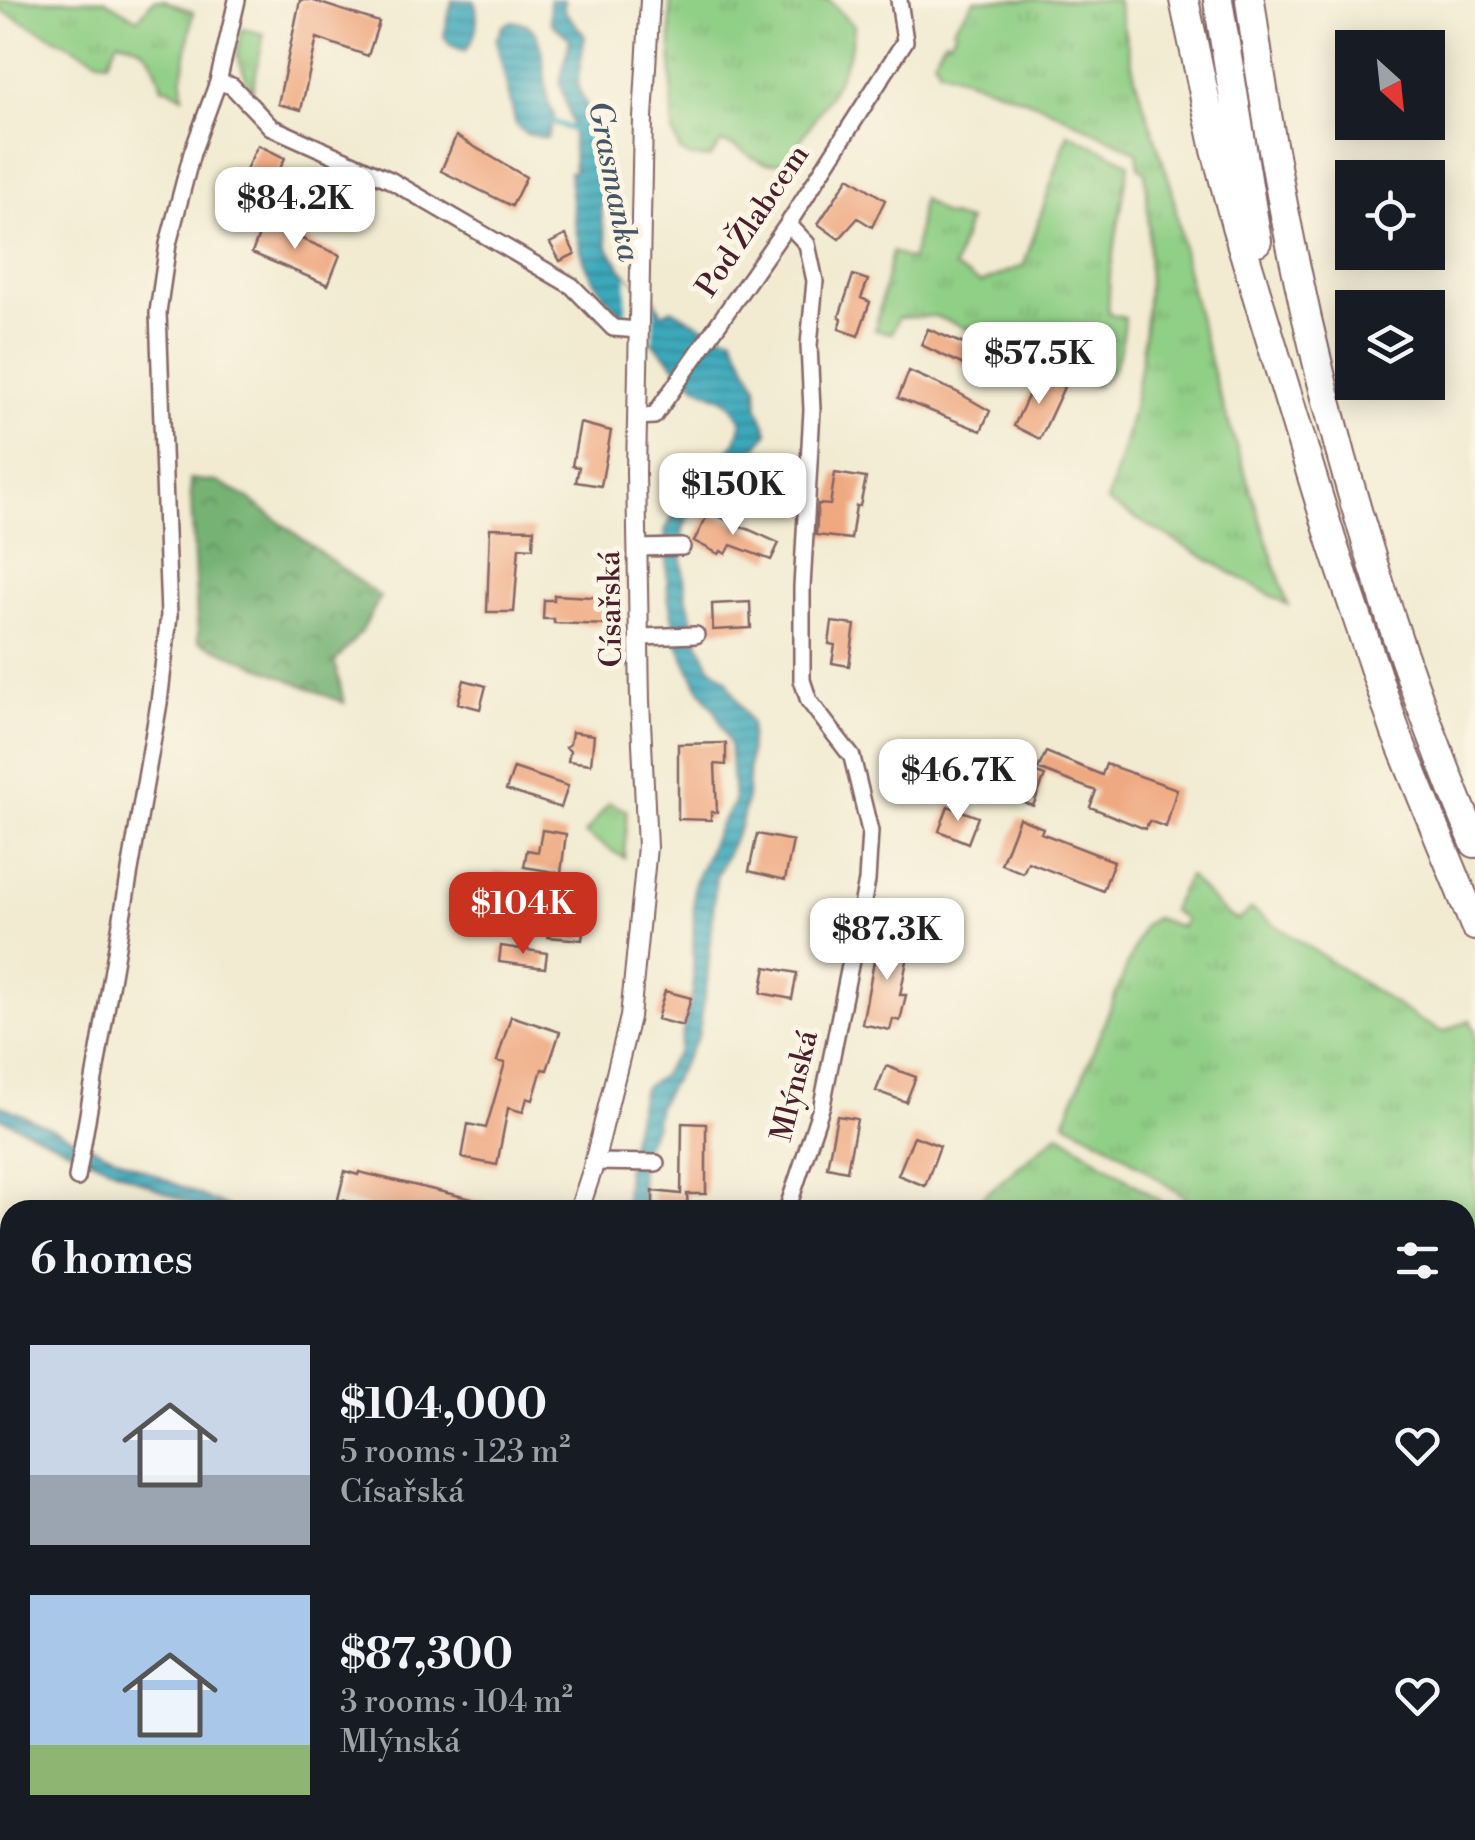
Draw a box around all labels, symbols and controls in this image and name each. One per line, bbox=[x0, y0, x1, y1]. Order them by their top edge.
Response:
north arrow bbox=[1335, 30, 1445, 140]
map controls bbox=[1335, 30, 1445, 400]
water label: Grasmanka bbox=[579, 97, 649, 265]
street label: Pod Žlabcem bbox=[686, 136, 818, 305]
button: locate bbox=[1335, 160, 1445, 270]
pin: $84.2K bbox=[214, 167, 376, 252]
text: $84.2K bbox=[237, 179, 353, 219]
button: layers bbox=[1335, 290, 1445, 400]
pin: $57.5K bbox=[958, 322, 1120, 407]
text: $57.5K bbox=[984, 334, 1094, 374]
pin: $150K bbox=[663, 453, 803, 538]
text: $150K bbox=[681, 465, 785, 505]
street label: Císařská bbox=[591, 549, 631, 668]
pin: $46.7K bbox=[877, 739, 1039, 824]
text: $46.7K bbox=[901, 751, 1015, 791]
pin: $104K bbox=[453, 872, 593, 957]
text: $104K bbox=[471, 884, 575, 924]
pin: $87.3K bbox=[806, 898, 968, 983]
text: $87.3K bbox=[832, 910, 942, 950]
street label: Mlýnská bbox=[763, 1026, 827, 1145]
icon: filters bbox=[1390, 1233, 1445, 1288]
text: 6 homes bbox=[30, 1234, 193, 1287]
text: $104,000 bbox=[340, 1379, 547, 1432]
icon: home bbox=[110, 1385, 230, 1505]
icon: heart bbox=[1390, 1418, 1445, 1473]
text: 5 rooms · 123 m² bbox=[340, 1432, 570, 1472]
text: Císařská bbox=[340, 1472, 465, 1512]
text: $87,300 bbox=[340, 1629, 513, 1682]
icon: home bbox=[110, 1635, 230, 1755]
icon: heart bbox=[1390, 1668, 1445, 1723]
text: 3 rooms · 104 m² bbox=[340, 1682, 573, 1722]
text: Mlýnská bbox=[340, 1722, 460, 1762]

